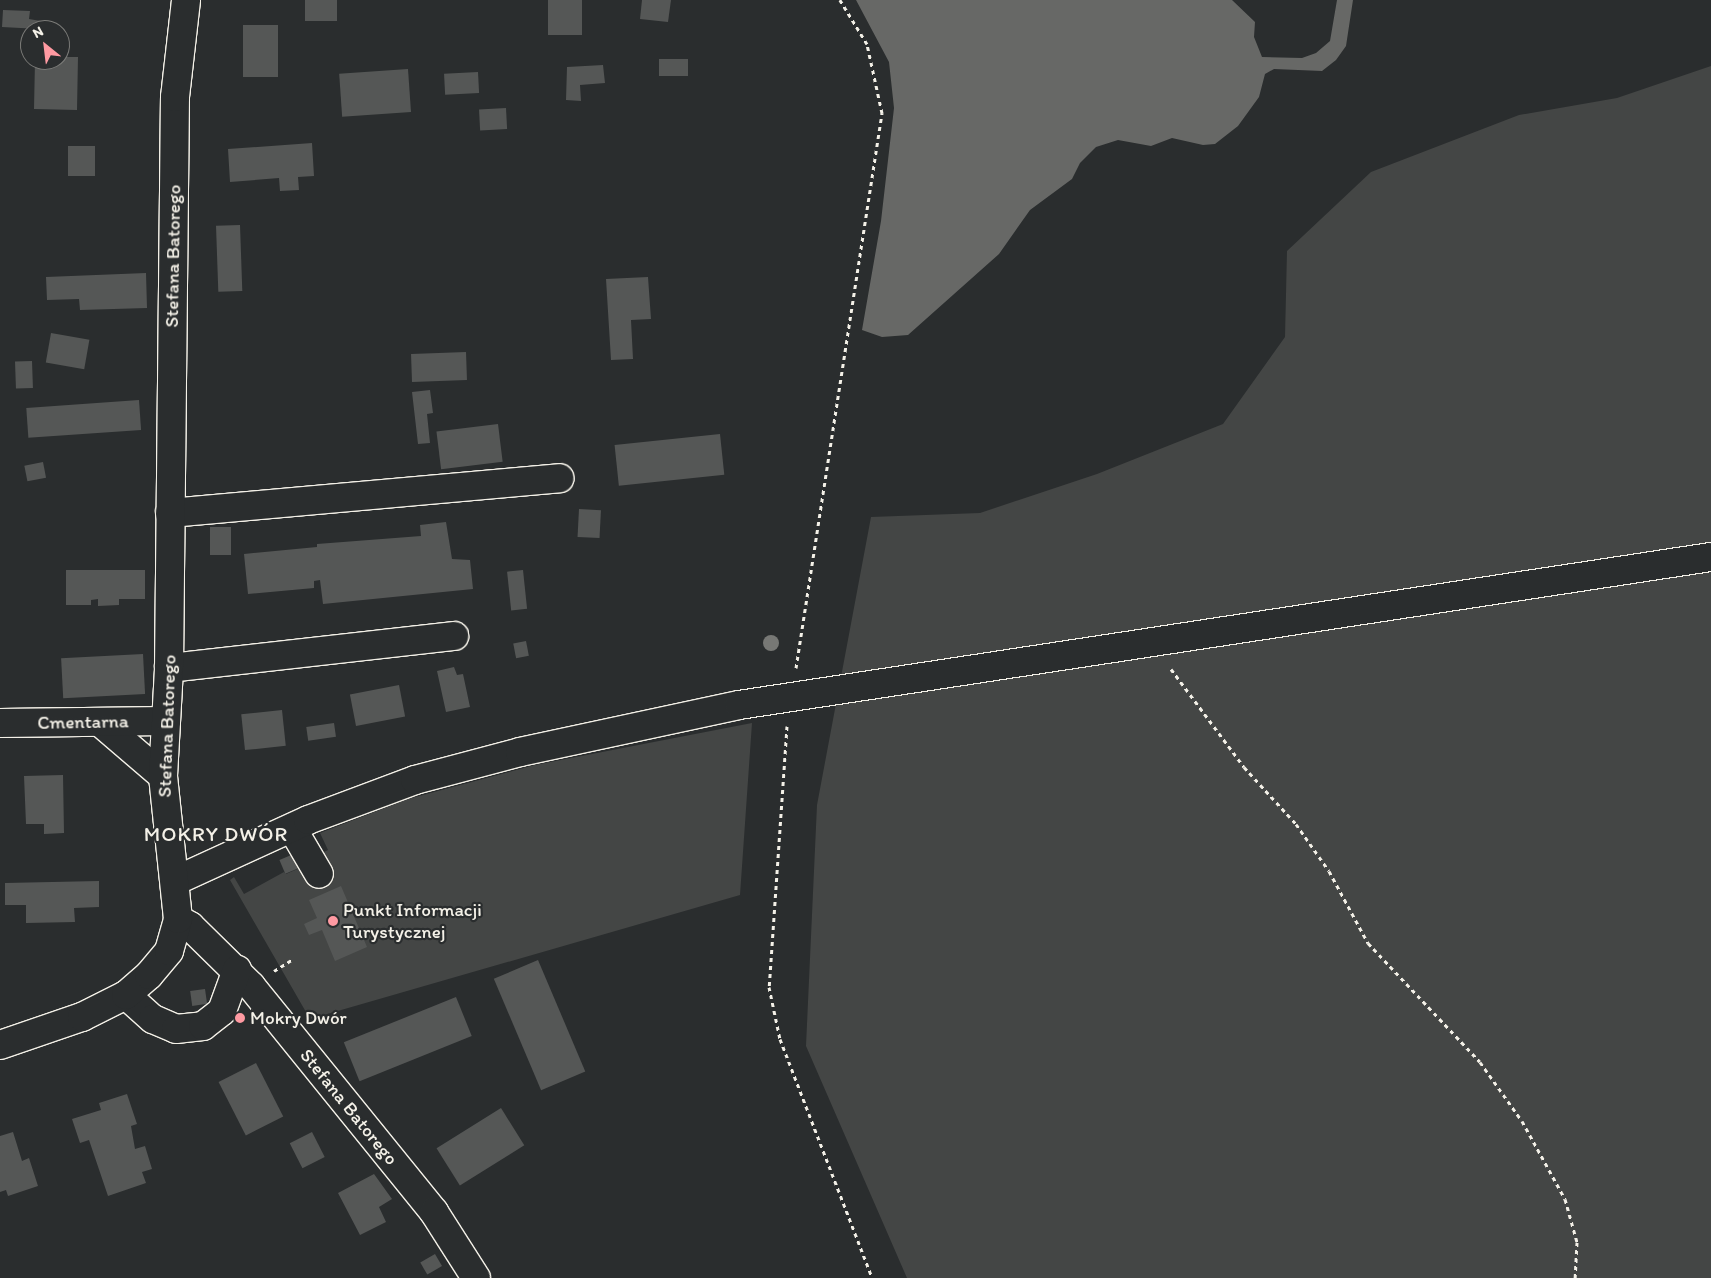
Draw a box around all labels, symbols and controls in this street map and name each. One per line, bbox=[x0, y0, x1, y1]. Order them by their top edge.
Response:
north arrow bbox=[20, 20, 70, 70]
text: N bbox=[30, 23, 46, 42]
street label: Stefana Batorego bbox=[160, 184, 186, 328]
street label: Stefana Batorego bbox=[153, 654, 181, 798]
street label: Cmentarna bbox=[37, 710, 129, 734]
district label: MOKRY DWÓR bbox=[142, 821, 290, 847]
place label: Punkt Informacji Turystycznej bbox=[343, 899, 482, 943]
marker: Punkt Informacji Turystycznej bbox=[327, 915, 339, 927]
place label: Mokry Dwór bbox=[250, 1007, 347, 1029]
marker: Mokry Dwór bbox=[234, 1012, 246, 1024]
street label: Stefana Batorego bbox=[295, 1044, 403, 1170]

